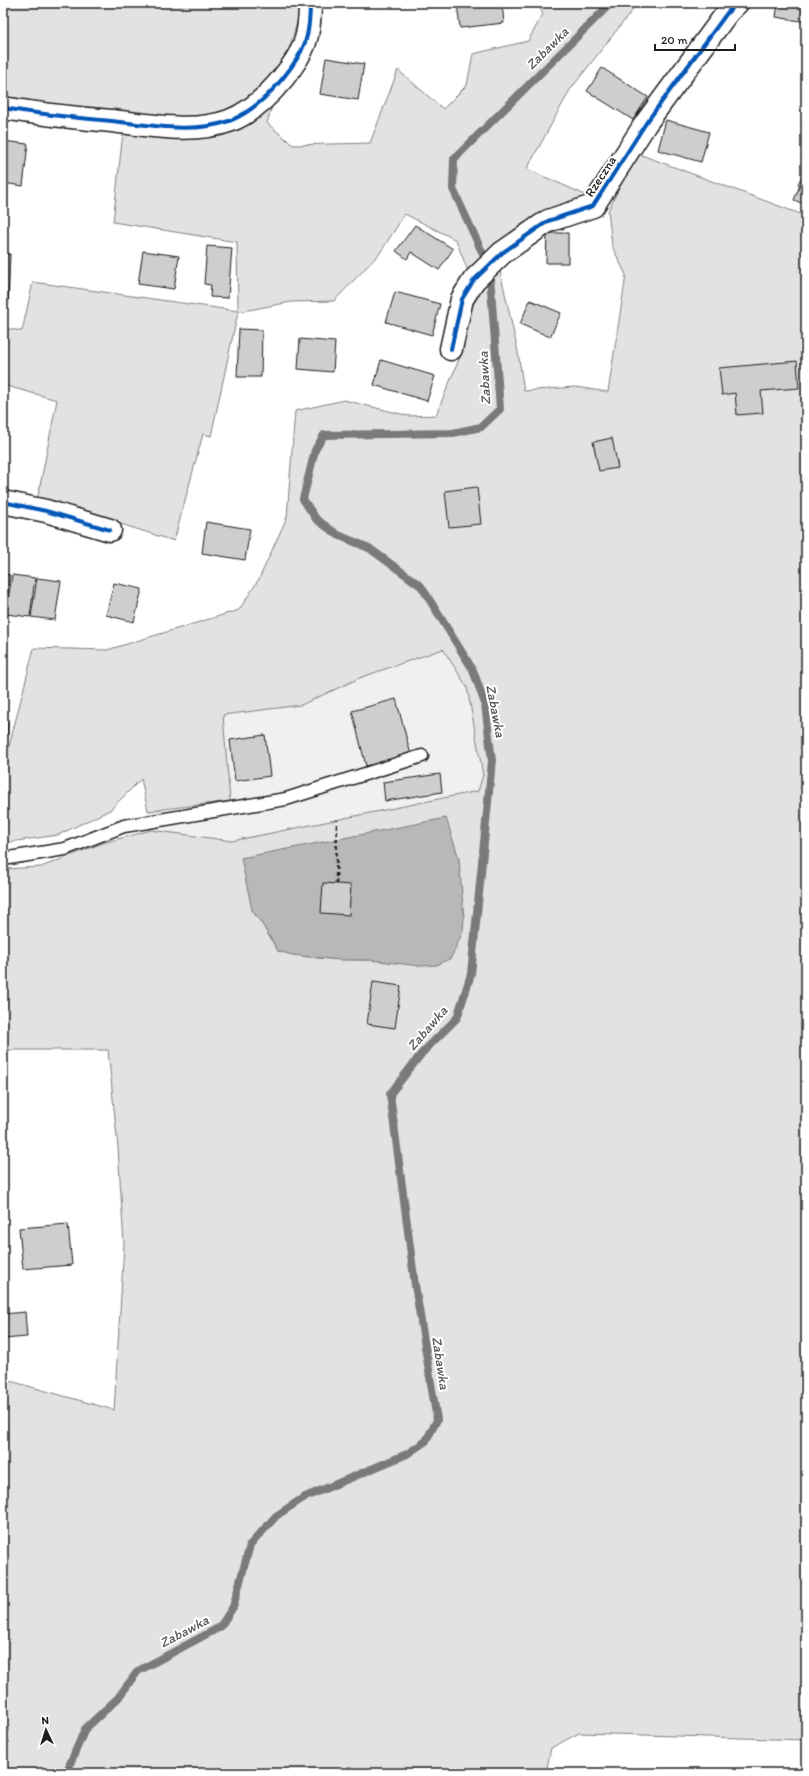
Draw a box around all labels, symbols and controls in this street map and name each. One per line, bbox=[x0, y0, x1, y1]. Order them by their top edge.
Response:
water label: Zabawka bbox=[522, 23, 573, 73]
scale bar bbox=[655, 26, 735, 52]
text: 20 m bbox=[661, 33, 688, 47]
street label: Rzeczna bbox=[582, 152, 620, 200]
water label: Zabawka bbox=[475, 350, 494, 405]
water label: Zabawka bbox=[482, 683, 509, 740]
water label: Zabawka bbox=[403, 1002, 452, 1054]
water label: Zabawka bbox=[428, 1335, 453, 1392]
water label: Zabawka bbox=[157, 1611, 212, 1651]
north arrow bbox=[26, 1710, 66, 1750]
text: N bbox=[41, 1714, 50, 1727]

